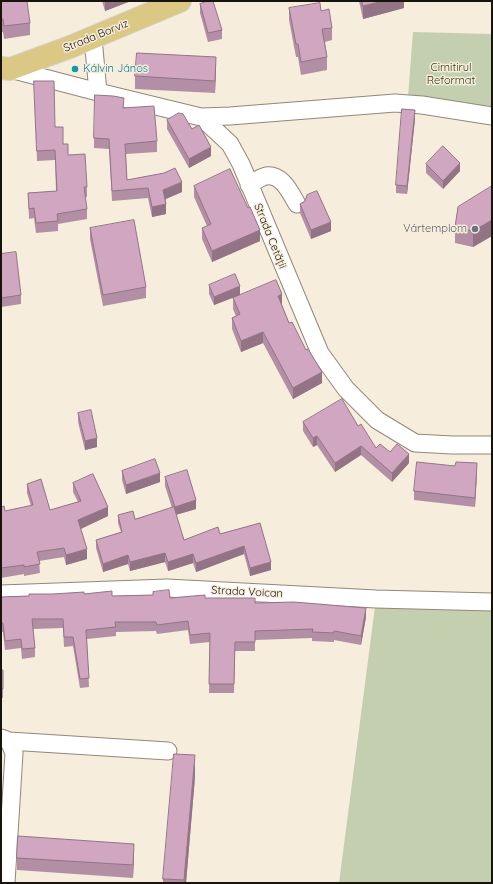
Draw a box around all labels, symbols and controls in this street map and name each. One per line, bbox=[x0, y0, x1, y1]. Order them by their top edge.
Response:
street label: Strada Borviz bbox=[62, 17, 130, 55]
park label: Cimitirul Reformat bbox=[427, 61, 475, 87]
place label: Kálvin János bbox=[83, 62, 148, 76]
marker: Kálvin János bbox=[70, 64, 80, 74]
street label: Strada Cetății bbox=[251, 201, 289, 271]
place label: Vártemplom bbox=[403, 222, 467, 236]
marker: Vártemplom bbox=[470, 224, 480, 234]
street label: Strada Voican bbox=[211, 584, 283, 600]

